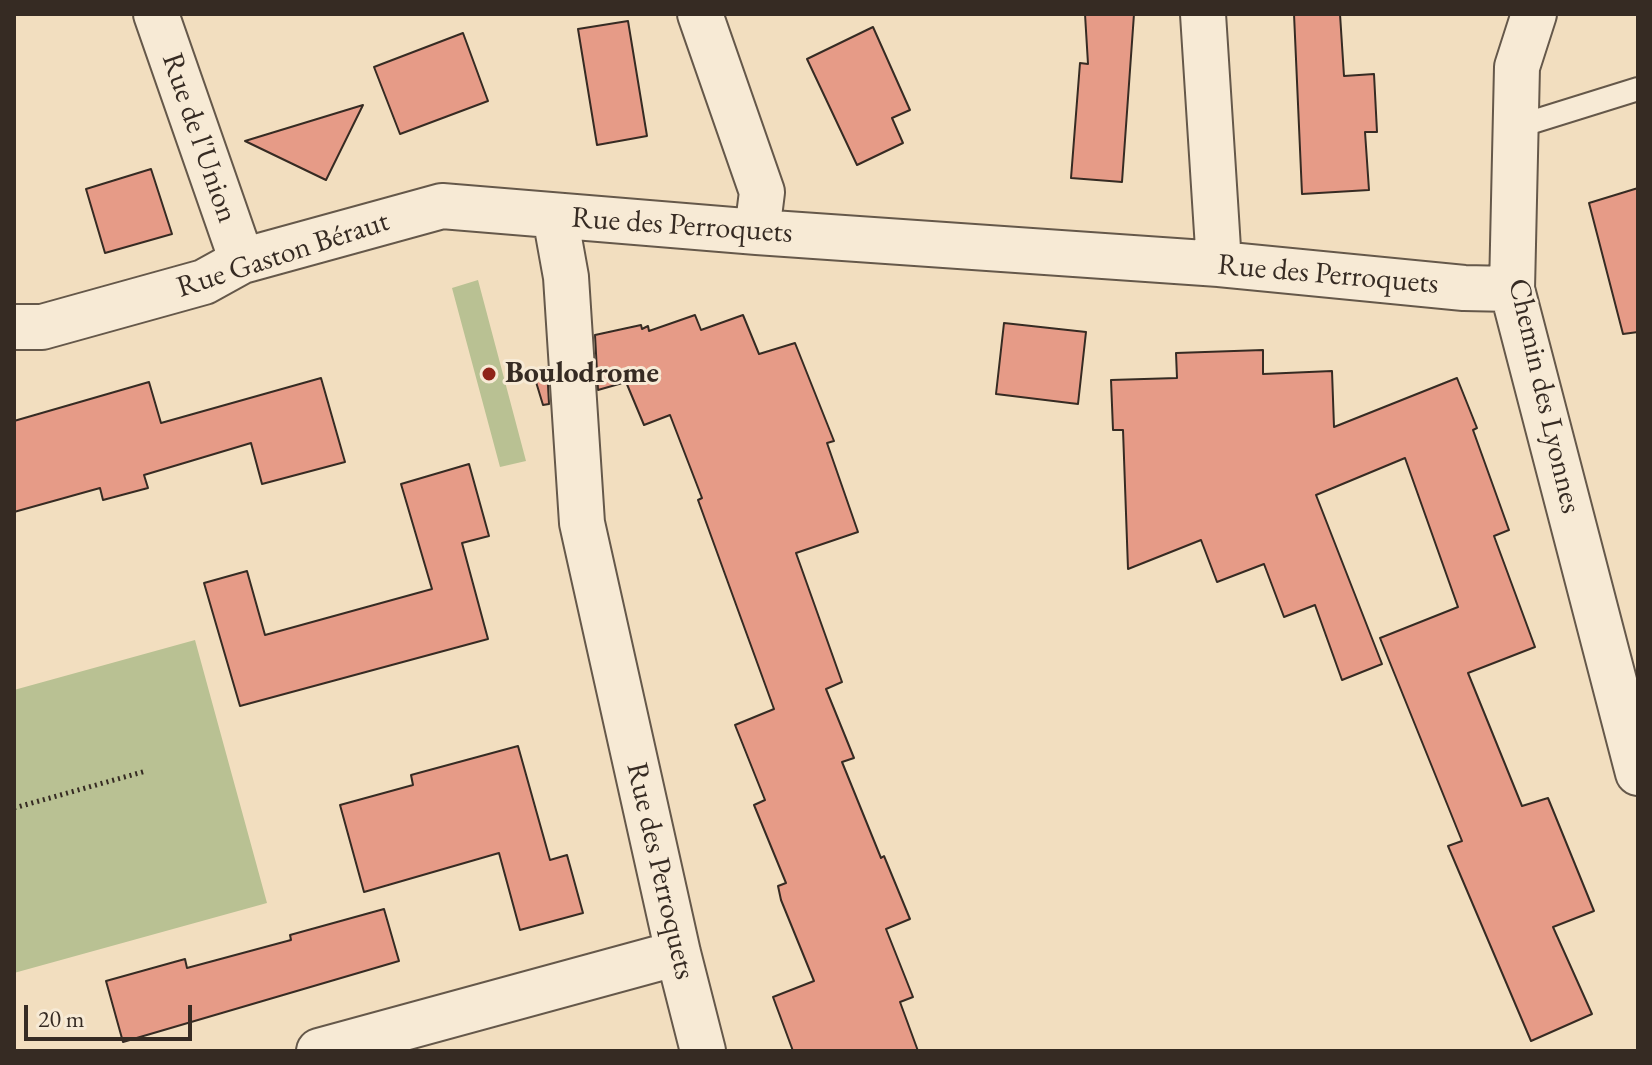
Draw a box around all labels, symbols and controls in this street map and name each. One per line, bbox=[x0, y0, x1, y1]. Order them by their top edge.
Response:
street label: Rue de l'Union bbox=[153, 48, 245, 228]
street label: Rue des Perroquets bbox=[570, 200, 794, 252]
street label: Rue Gaston Béraut bbox=[172, 204, 394, 306]
street label: Rue des Perroquets bbox=[1216, 247, 1440, 303]
street label: Chemin des Lyonnes bbox=[1499, 275, 1589, 517]
place label: Boulodrome bbox=[505, 356, 659, 392]
marker: Boulodrome bbox=[480, 365, 498, 383]
street label: Rue des Perroquets bbox=[618, 759, 702, 983]
scale bar bbox=[28, 989, 196, 1039]
text: 20 m bbox=[38, 1003, 85, 1034]

